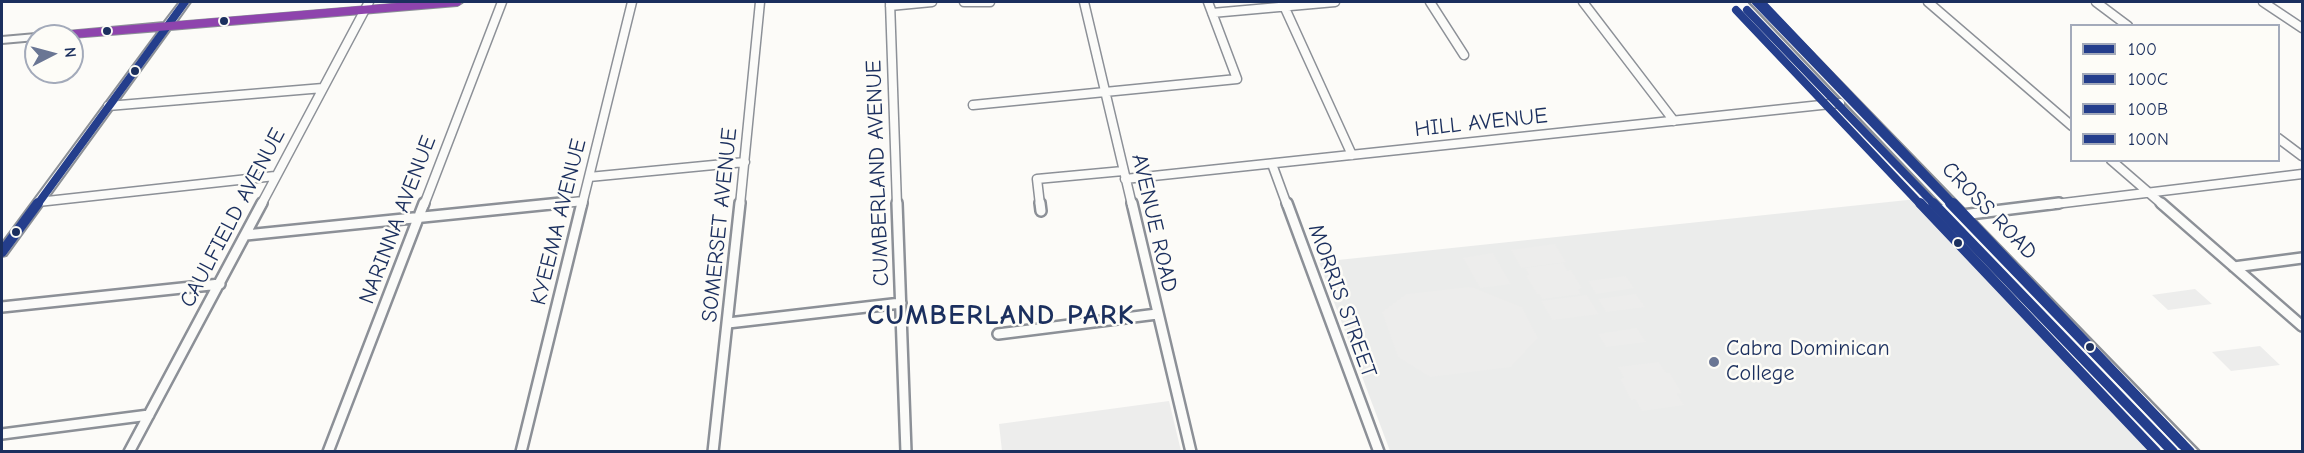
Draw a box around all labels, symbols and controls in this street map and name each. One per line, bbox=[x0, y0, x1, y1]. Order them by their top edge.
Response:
unlabelled marker bbox=[218, 15, 230, 27]
north arrow bbox=[24, 24, 84, 84]
legend bbox=[2070, 24, 2280, 162]
unlabelled marker bbox=[101, 25, 113, 37]
text: 100 bbox=[2128, 39, 2157, 60]
text: N bbox=[60, 46, 79, 58]
street label: CUMBERLAND AVENUE bbox=[861, 59, 895, 287]
unlabelled marker bbox=[129, 65, 141, 77]
text: 100C bbox=[2128, 69, 2168, 90]
text: 100B bbox=[2128, 99, 2168, 120]
street label: HILL AVENUE bbox=[1413, 103, 1549, 143]
street label: CAULFIELD AVENUE bbox=[175, 124, 291, 312]
street label: SOMERSET AVENUE bbox=[697, 127, 743, 323]
text: 100N bbox=[2128, 129, 2169, 150]
street label: NARINNA AVENUE bbox=[354, 132, 442, 308]
street label: KYEEMA AVENUE bbox=[526, 136, 592, 308]
street label: AVENUE ROAD bbox=[1125, 151, 1183, 295]
street label: CROSS ROAD bbox=[1936, 156, 2042, 266]
street label: MORRIS STREET bbox=[1302, 221, 1382, 381]
unlabelled marker bbox=[10, 226, 22, 238]
unlabelled marker bbox=[1952, 237, 1964, 249]
district label: CUMBERLAND PARK bbox=[867, 299, 1135, 333]
place label: Cabra Dominican College bbox=[1726, 336, 1890, 388]
unlabelled marker bbox=[2084, 341, 2096, 353]
marker: Cabra Dominican College bbox=[1707, 355, 1721, 369]

